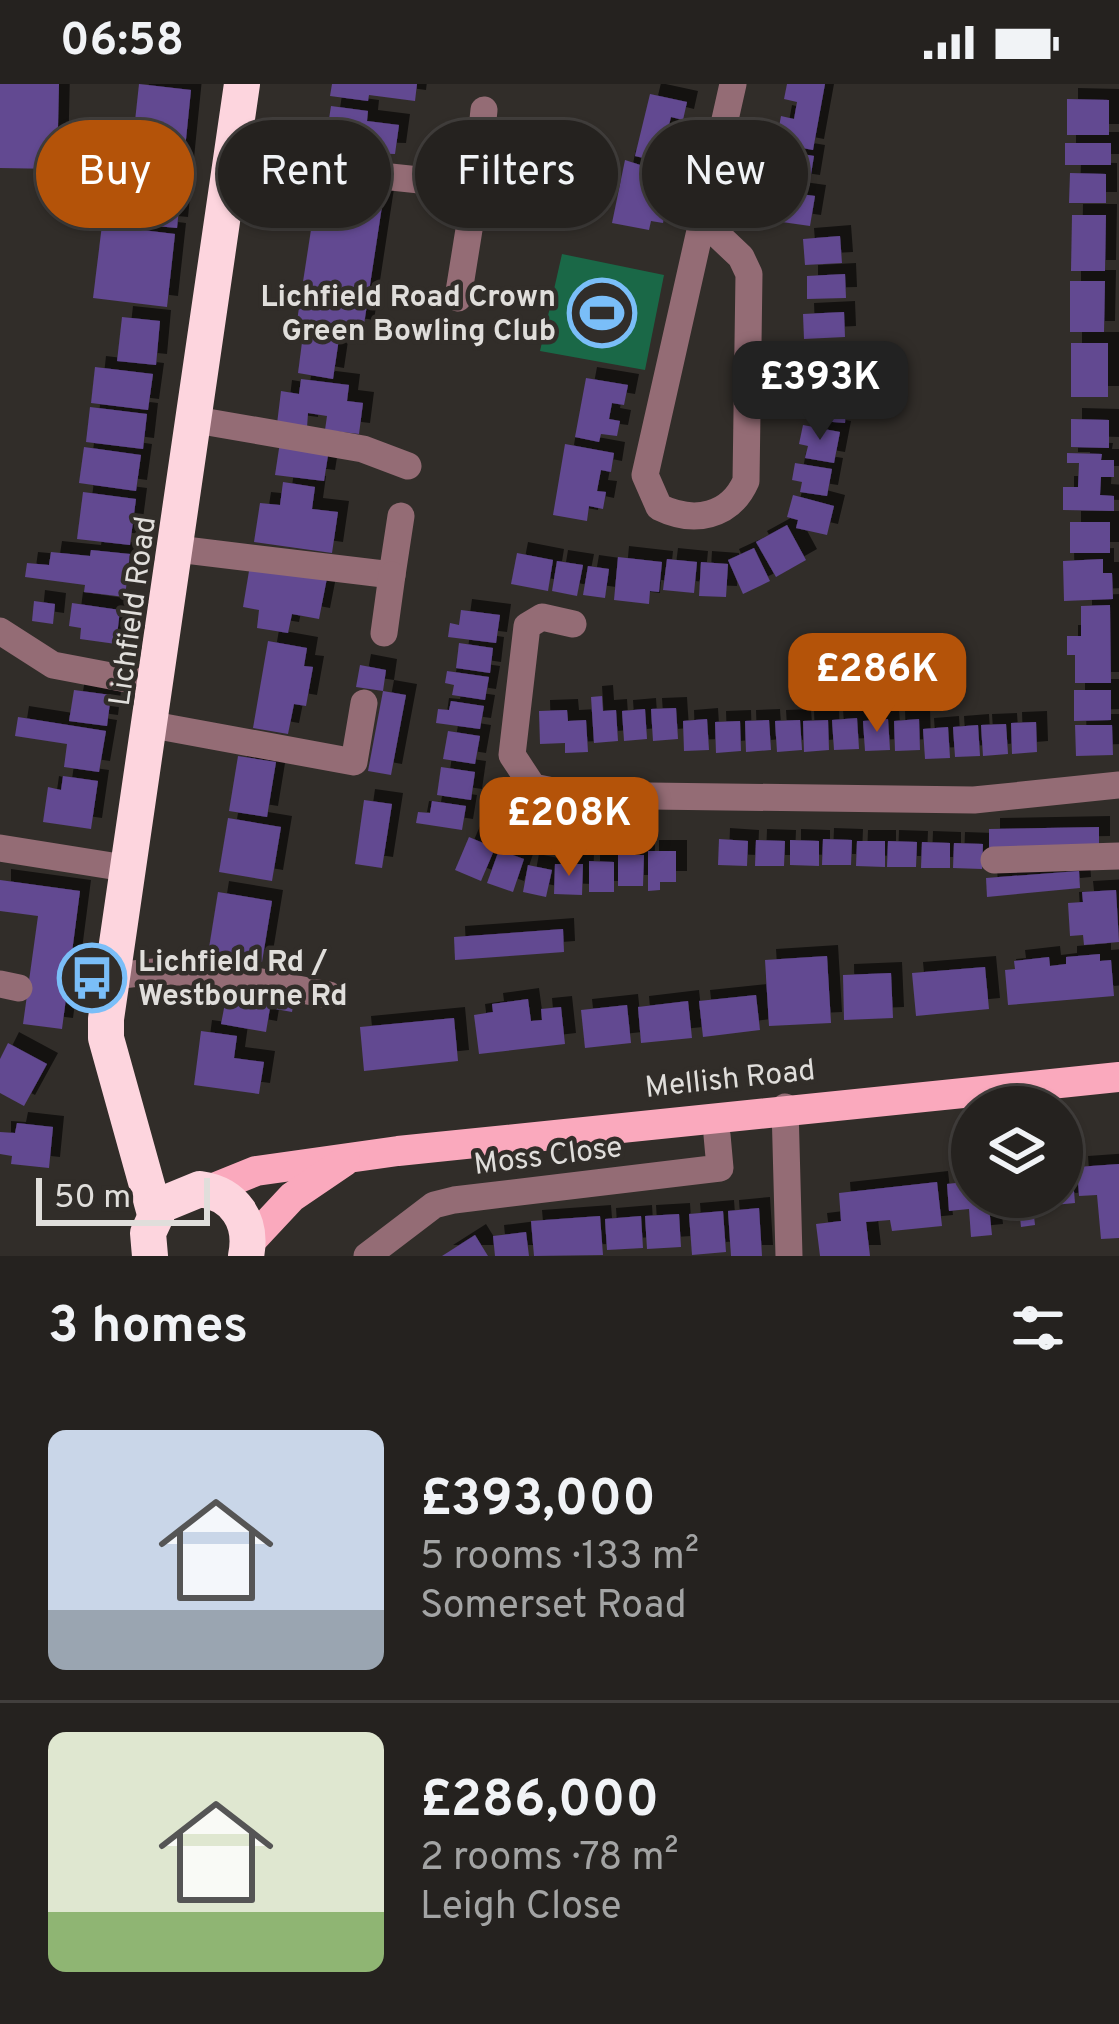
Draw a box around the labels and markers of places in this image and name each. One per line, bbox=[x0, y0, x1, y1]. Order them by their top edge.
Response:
sports icon: Lichfield Road Crown Green Bowling Club bbox=[567, 278, 637, 348]
place label: Lichfield Road Crown Green Bowling Club bbox=[261, 280, 556, 351]
pin: £393K bbox=[736, 341, 904, 443]
pin: £286K bbox=[793, 633, 961, 735]
pin: £208K bbox=[485, 777, 653, 879]
bus stop icon: Lichfield Rd / Westbourne Rd bbox=[57, 943, 127, 1013]
place label: Lichfield Rd / Westbourne Rd bbox=[138, 945, 348, 1016]

